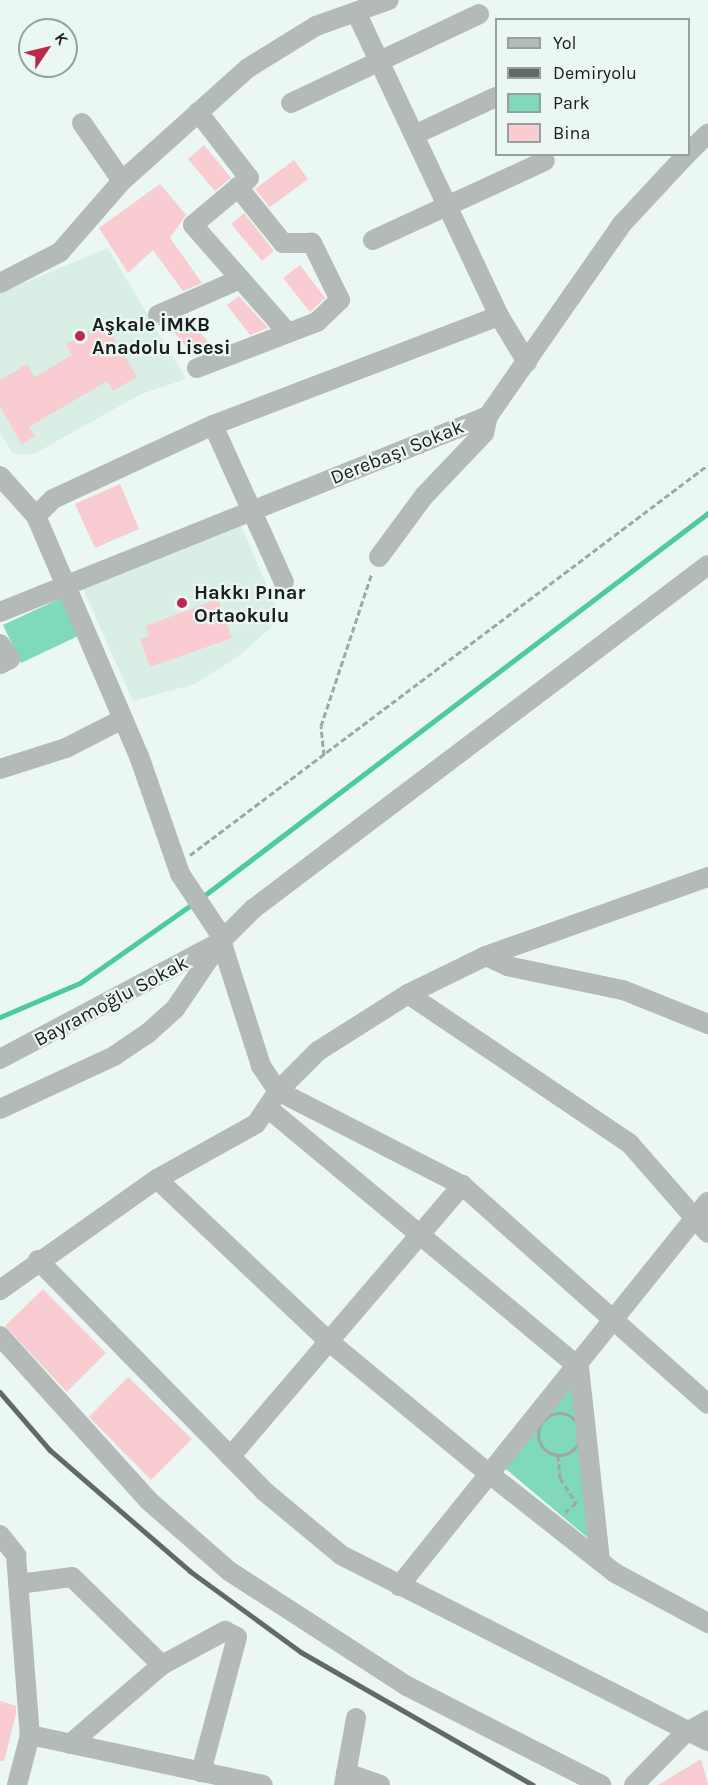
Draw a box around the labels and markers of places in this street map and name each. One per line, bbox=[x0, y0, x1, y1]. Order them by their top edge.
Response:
place label: Aşkale İMKB Anadolu Lisesi bbox=[92, 312, 231, 359]
marker: Aşkale İMKB Anadolu Lisesi bbox=[73, 329, 87, 343]
place label: Hakkı Pınar Ortaokulu bbox=[194, 580, 305, 627]
marker: Hakkı Pınar Ortaokulu bbox=[175, 596, 189, 610]

